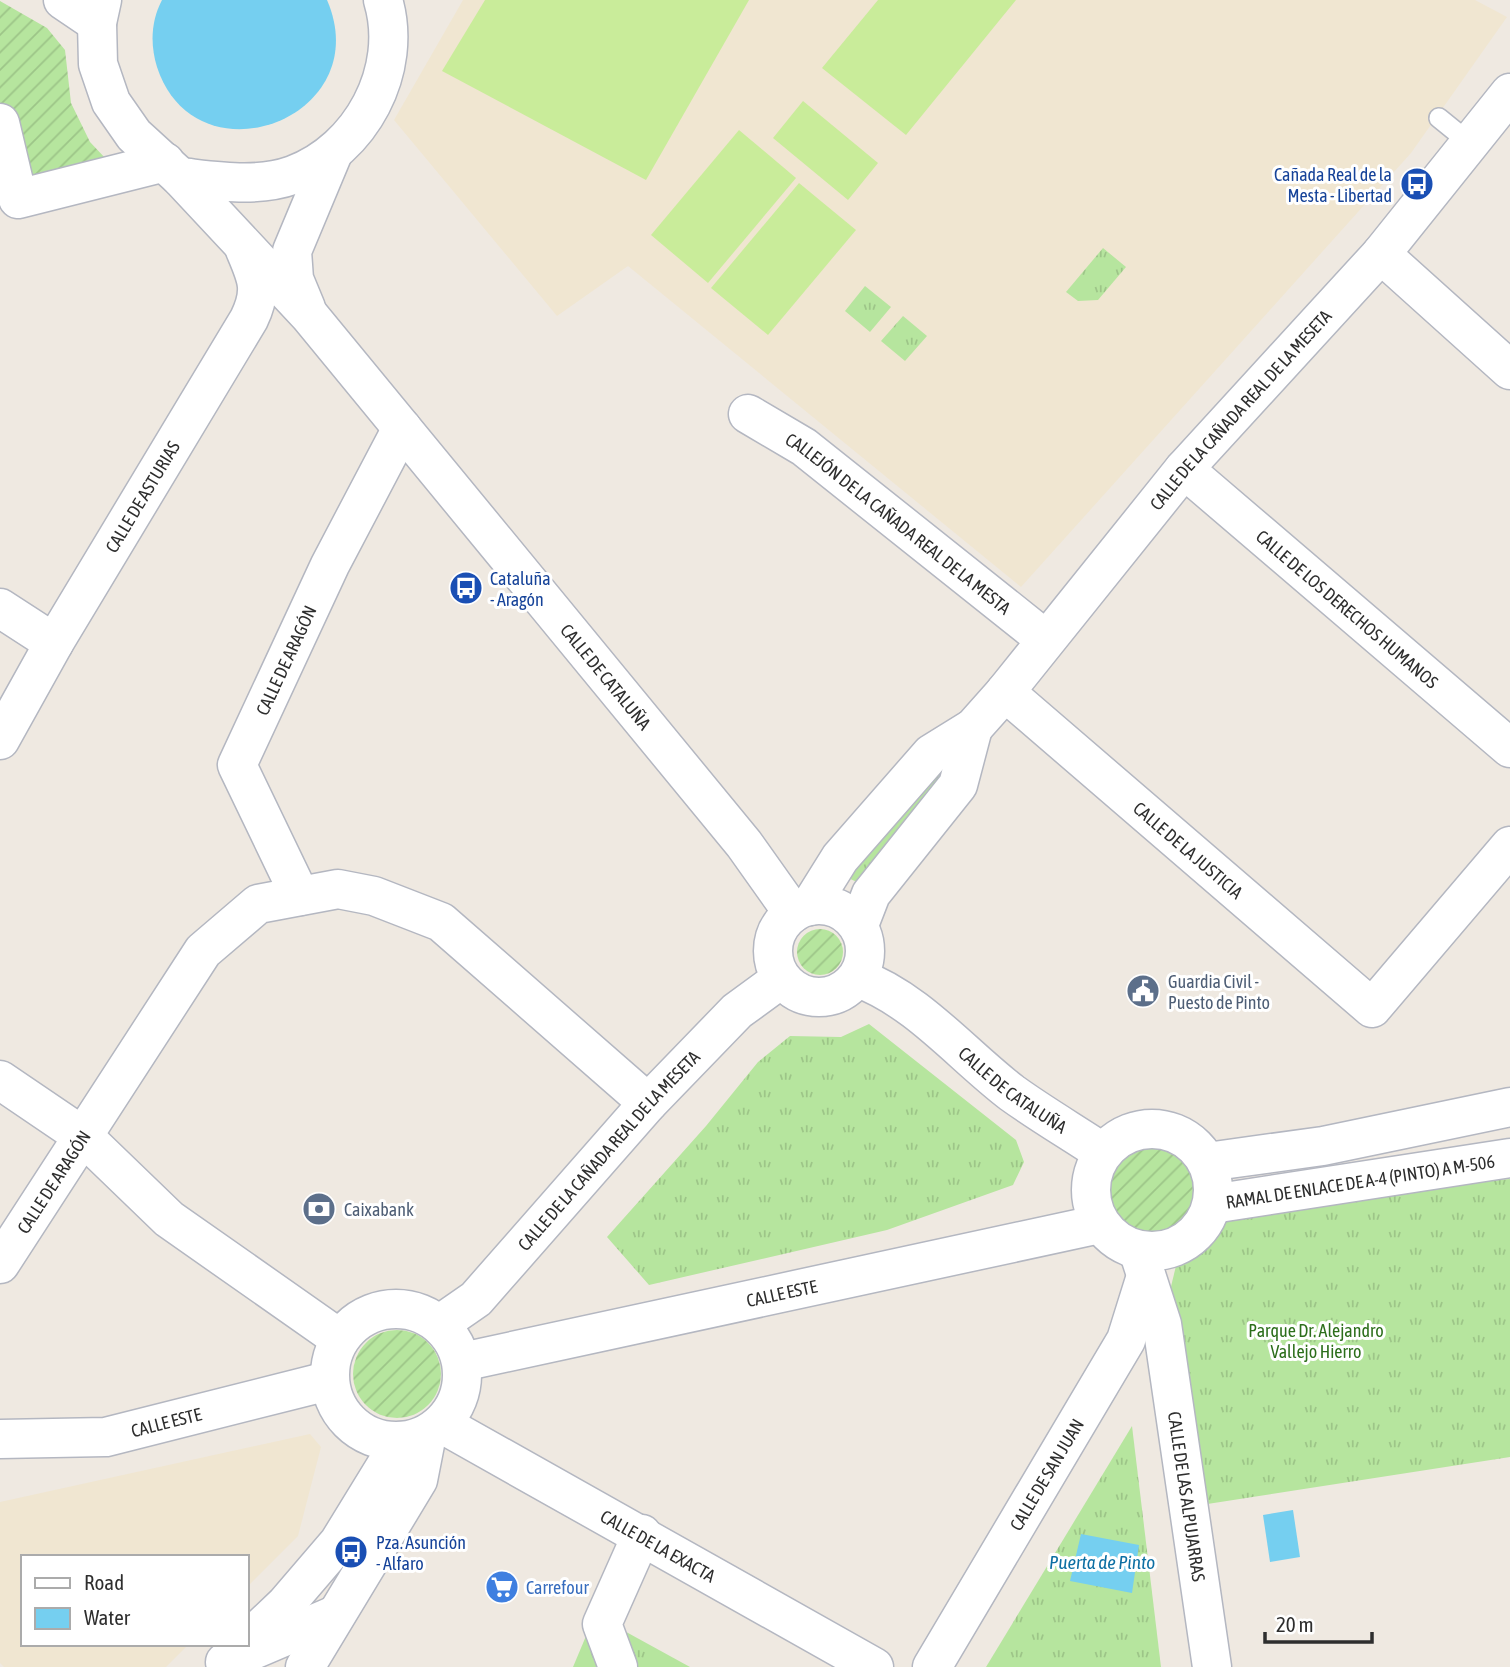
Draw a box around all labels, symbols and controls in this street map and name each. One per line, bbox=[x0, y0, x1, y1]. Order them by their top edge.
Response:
place label: Cañada Real de la Mesta - Libertad bbox=[1274, 164, 1392, 206]
bus stop icon: Cañada Real de la Mesta - Libertad bbox=[1398, 165, 1436, 203]
street label: CALLE DE LA CAÑADA REAL DE LA MESETA bbox=[1145, 305, 1335, 514]
street label: CALLEJÓN DE LA CAÑADA REAL DE LA MESTA bbox=[782, 428, 1015, 618]
street label: CALLE DE ASTURIAS bbox=[101, 437, 184, 556]
street label: CALLE DE LOS DERECHOS HUMANOS bbox=[1252, 525, 1443, 693]
place label: Cataluña - Aragón bbox=[490, 568, 551, 610]
bus stop icon: Cataluña - Aragón bbox=[447, 569, 485, 607]
street label: CALLE DE ARAGÓN bbox=[251, 602, 320, 718]
street label: CALLE DE CATALUÑA bbox=[557, 619, 656, 734]
street label: CALLE DE LA JUSTICIA bbox=[1129, 797, 1247, 903]
place label: Guardia Civil - Puesto de Pinto bbox=[1168, 971, 1270, 1013]
public building icon: Guardia Civil - Puesto de Pinto bbox=[1124, 972, 1162, 1010]
street label: CALLE DE CATALUÑA bbox=[955, 1042, 1071, 1137]
street label: CALLE DE LA CAÑADA REAL DE LA MESETA bbox=[513, 1046, 704, 1255]
street label: CALLE DE ARAGÓN bbox=[12, 1126, 94, 1237]
street label: RAMAL DE ENLACE DE A-4 (PINTO) A M-506 bbox=[1224, 1150, 1496, 1212]
bank icon: Caixabank bbox=[300, 1190, 338, 1228]
place label: Caixabank bbox=[344, 1199, 414, 1220]
street label: CALLE ESTE bbox=[744, 1275, 819, 1311]
park label: Parque Dr. Alejandro Vallejo Hierro bbox=[1248, 1320, 1384, 1362]
street label: CALLE ESTE bbox=[129, 1403, 204, 1441]
street label: CALLE DE LAS ALPUJARRAS bbox=[1164, 1410, 1210, 1583]
street label: CALLE DE SAN JUAN bbox=[1005, 1415, 1088, 1534]
street label: CALLE DE LA EXACTA bbox=[597, 1505, 719, 1586]
place label: Pza. Asunción - Alfaro bbox=[376, 1532, 466, 1574]
bus stop icon: Pza. Asunción - Alfaro bbox=[332, 1533, 370, 1571]
water label: Puerta de Pinto bbox=[1049, 1551, 1155, 1573]
legend bbox=[21, 1555, 248, 1646]
supermarket icon: Carrefour bbox=[483, 1568, 521, 1606]
text: Road bbox=[84, 1570, 124, 1594]
place label: Carrefour bbox=[526, 1577, 589, 1598]
scale bar bbox=[1265, 1600, 1372, 1644]
text: Water bbox=[84, 1605, 131, 1629]
text: 20 m bbox=[1276, 1612, 1314, 1636]

